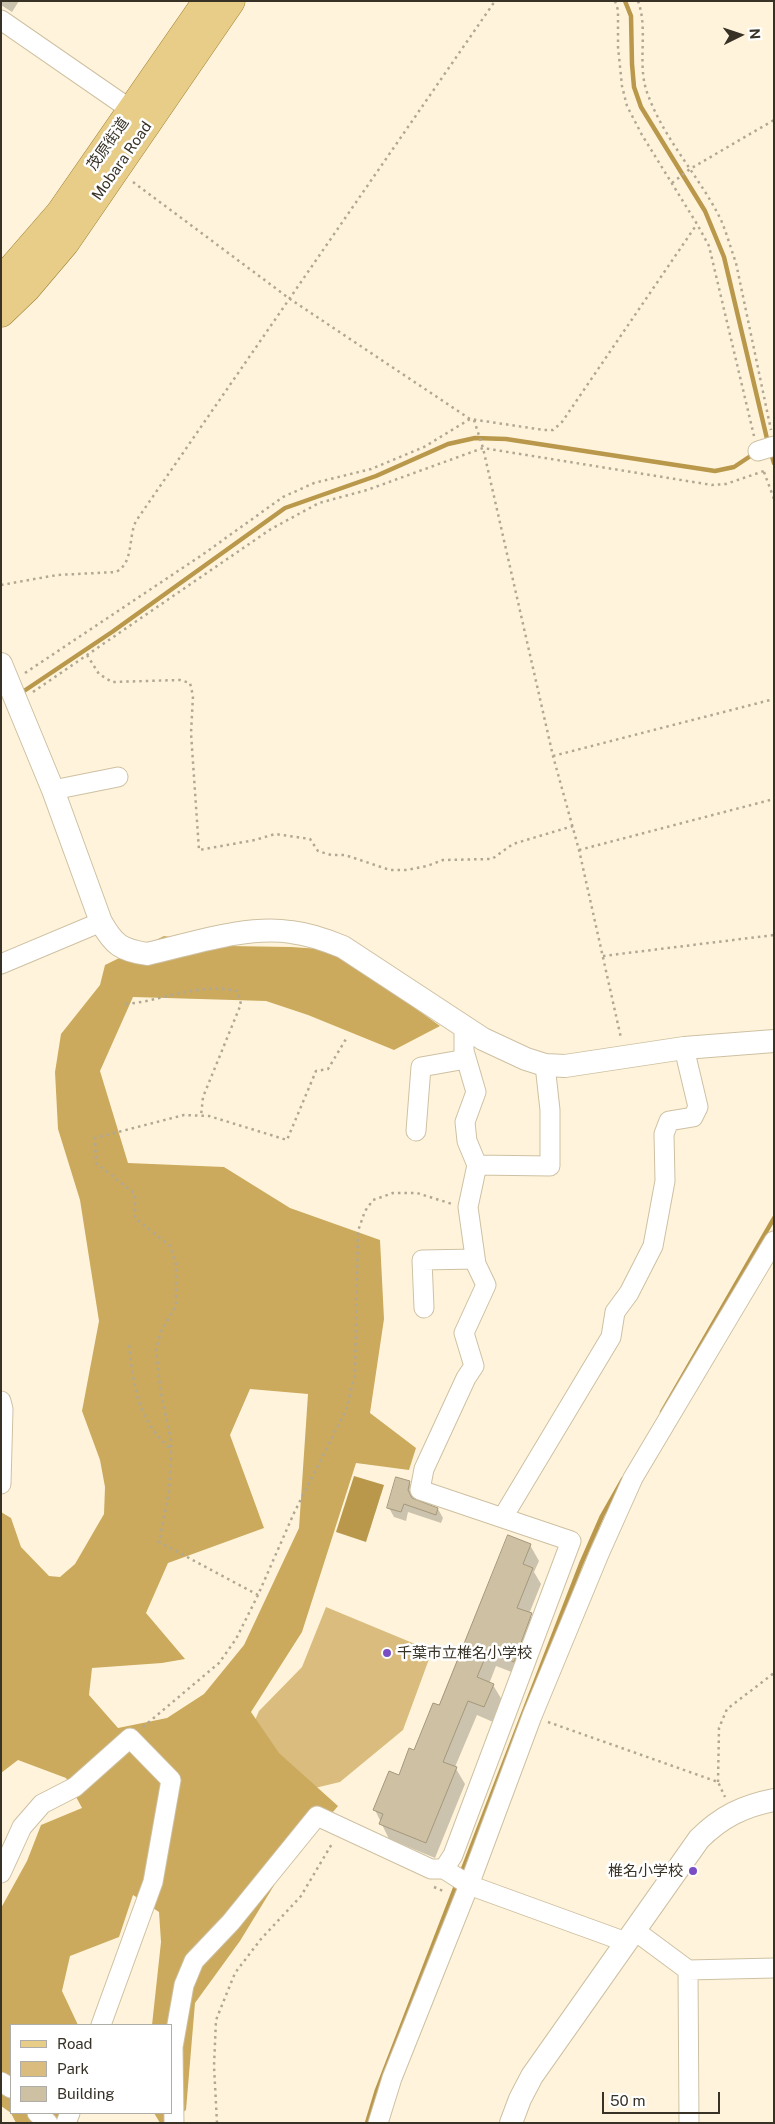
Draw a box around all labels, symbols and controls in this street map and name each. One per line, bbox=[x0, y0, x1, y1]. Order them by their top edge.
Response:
north arrow bbox=[715, 10, 765, 60]
text: N bbox=[747, 28, 763, 40]
street label: 茂原街道 bbox=[83, 114, 133, 174]
street label: Mobara Road bbox=[88, 118, 156, 204]
place label: 千葉市立椎名小学校 bbox=[397, 1644, 532, 1662]
marker: 千葉市立椎名小学校 bbox=[381, 1647, 393, 1659]
place label: 椎名小学校 bbox=[608, 1862, 683, 1880]
marker: 椎名小学校 bbox=[687, 1865, 699, 1877]
legend bbox=[10, 2024, 172, 2114]
text: Road bbox=[57, 2035, 93, 2052]
text: Park bbox=[57, 2060, 89, 2077]
scale bar bbox=[605, 2082, 722, 2114]
text: Building bbox=[57, 2085, 115, 2102]
text: 50 m bbox=[610, 2092, 645, 2109]

